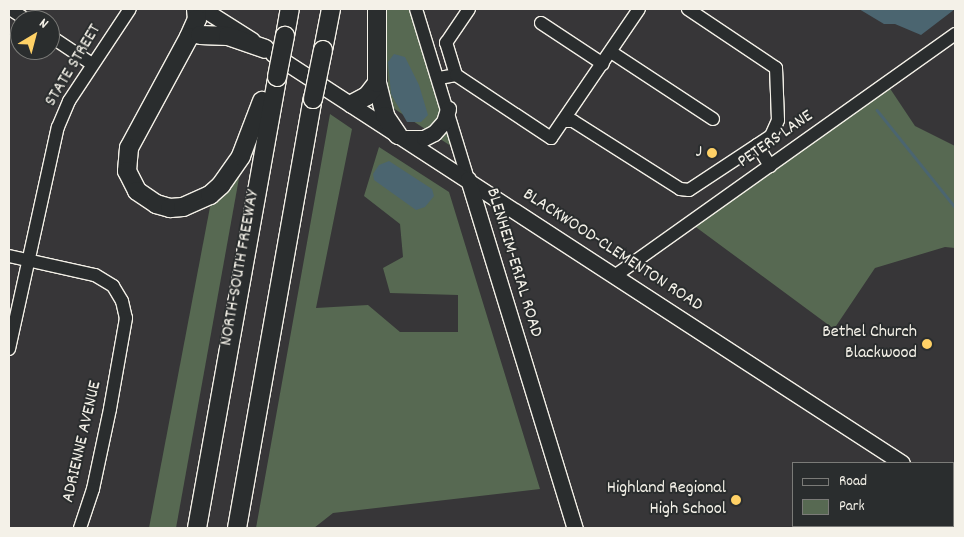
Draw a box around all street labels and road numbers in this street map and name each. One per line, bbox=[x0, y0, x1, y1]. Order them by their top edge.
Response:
street label: STATE STREET bbox=[41, 21, 107, 111]
street label: PETERS LANE bbox=[734, 106, 818, 174]
street label: BLACKWOOD-CLEMENTON ROAD bbox=[518, 185, 706, 317]
street label: BLENHEIM-ERIAL ROAD bbox=[480, 186, 546, 340]
street label: NORTH-SOUTH FREEWAY bbox=[217, 188, 265, 348]
street label: ADRIENNE AVENUE bbox=[59, 379, 107, 505]

